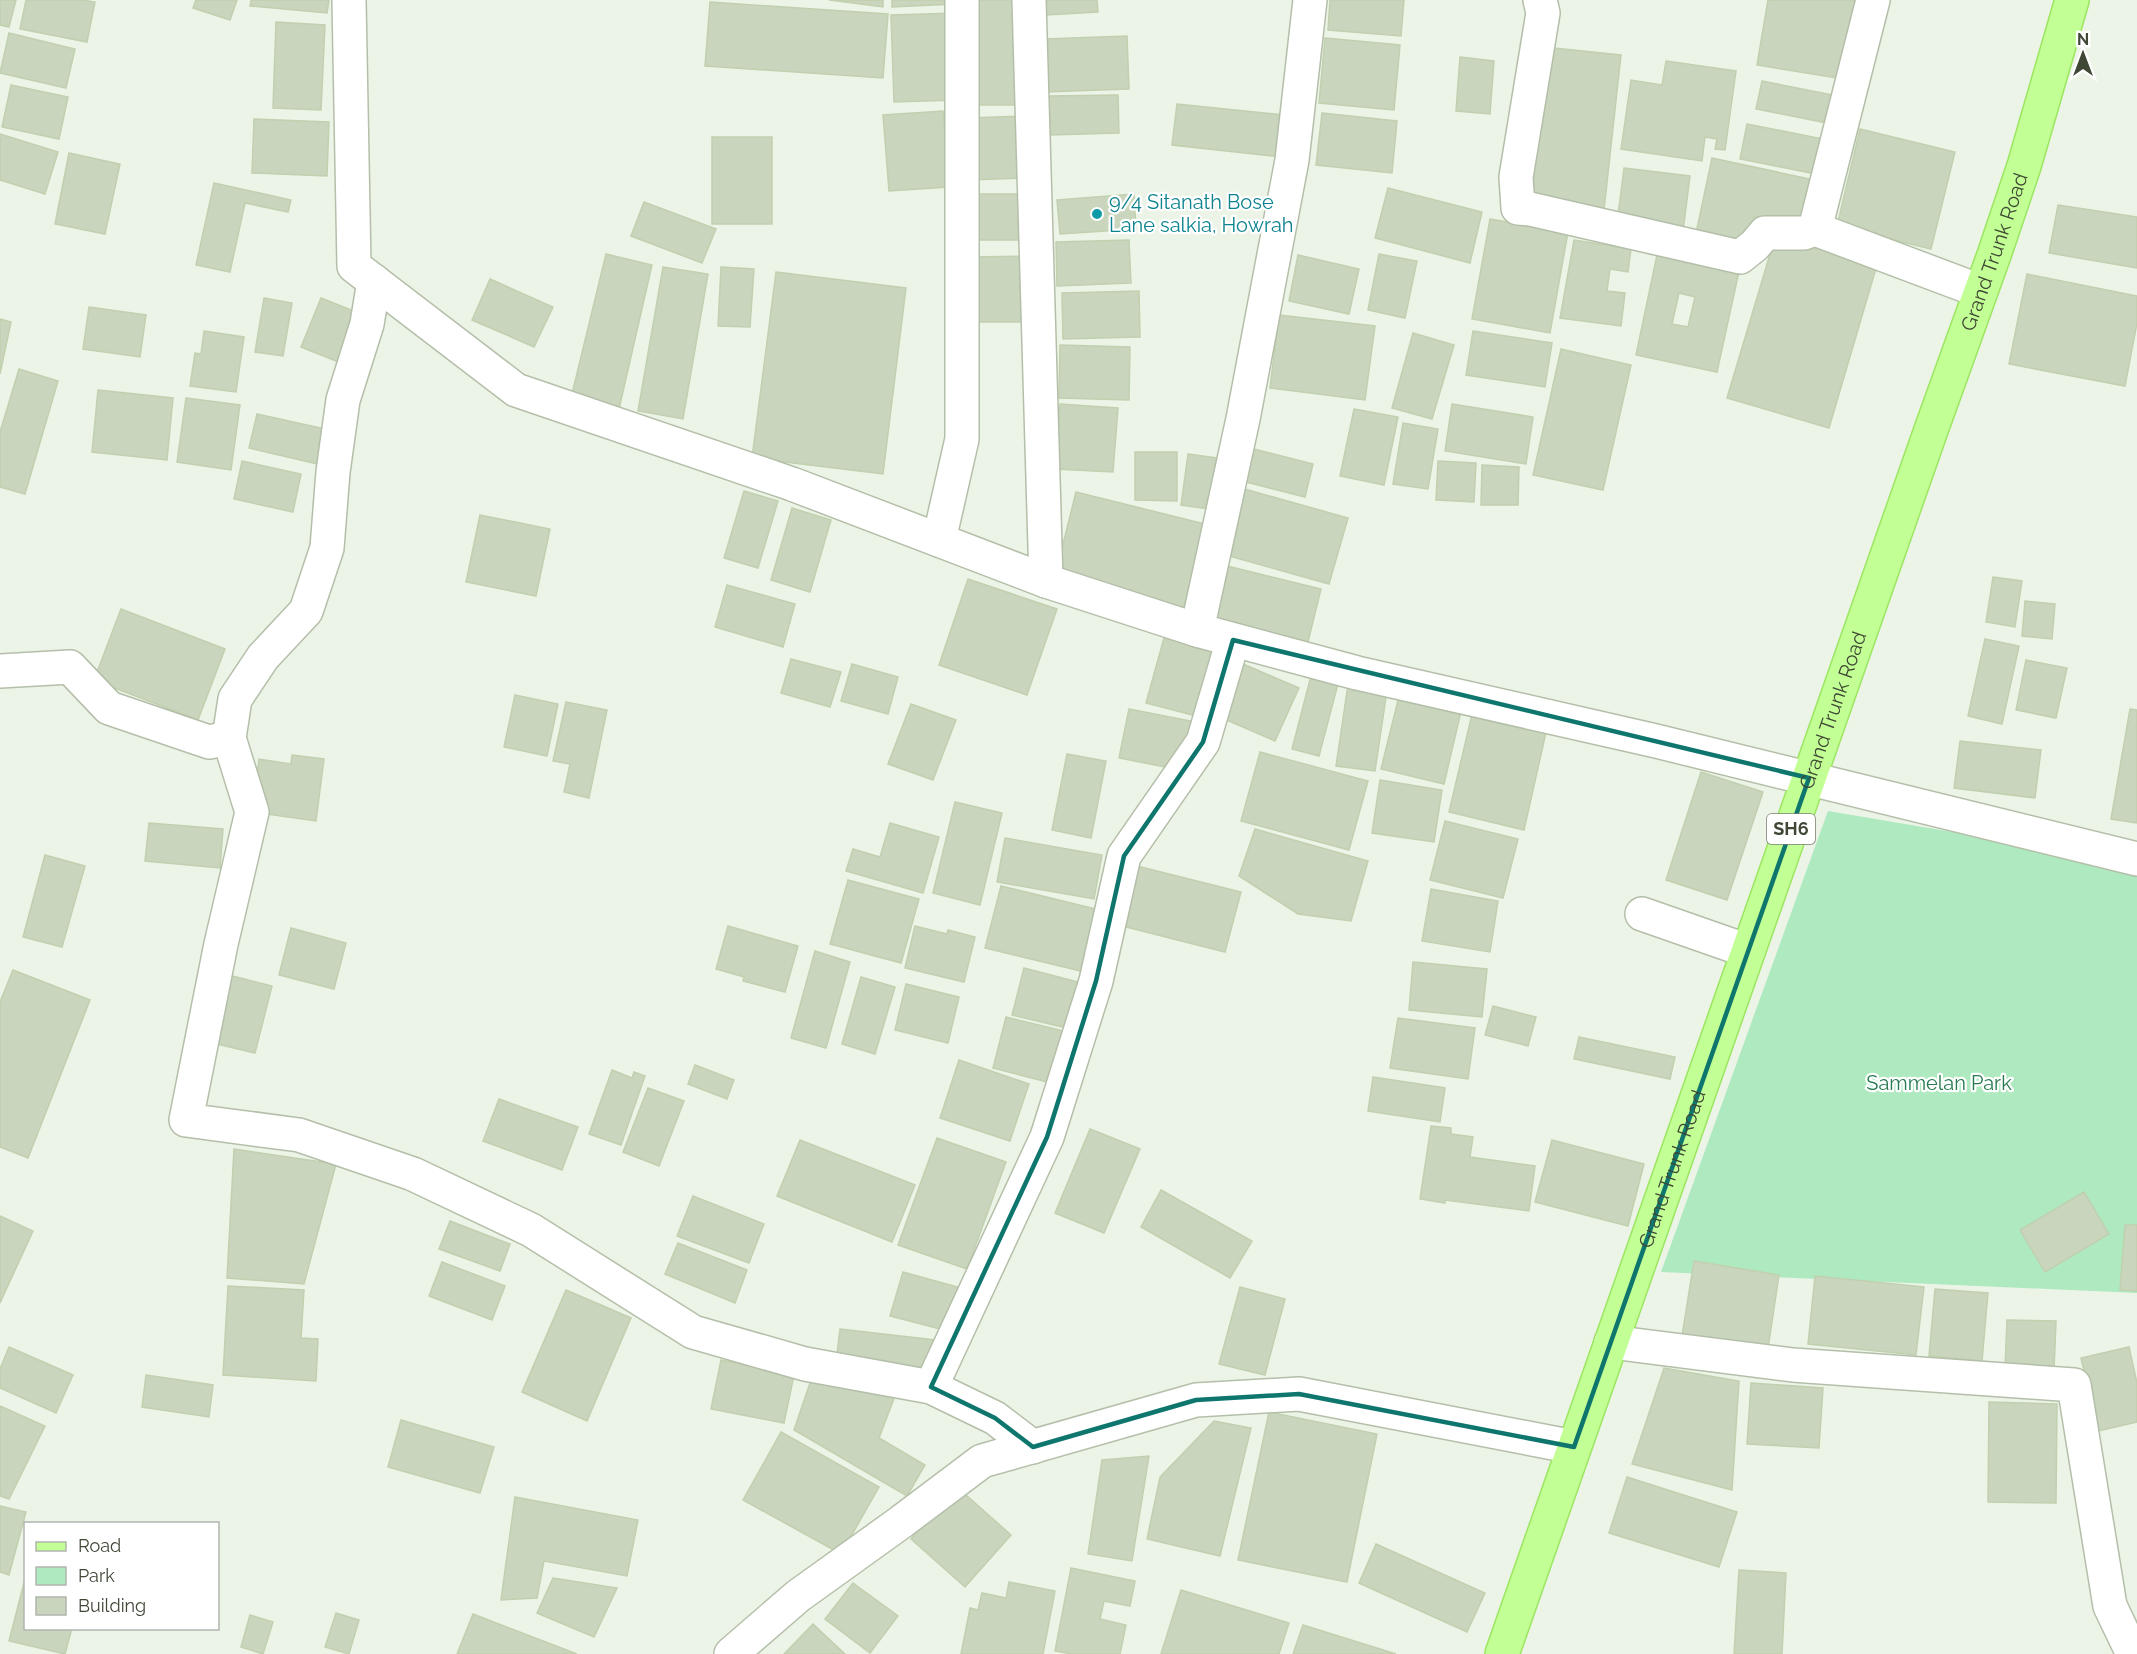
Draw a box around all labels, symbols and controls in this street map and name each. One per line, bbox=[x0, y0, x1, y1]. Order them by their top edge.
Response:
north arrow bbox=[2053, 24, 2113, 84]
text: N bbox=[2077, 30, 2089, 49]
street label: Grand Trunk Road bbox=[1956, 170, 2033, 334]
place label: 9/4 Sitanath Bose Lane salkia, Howrah bbox=[1109, 190, 1293, 237]
marker: 9/4 Sitanath Bose Lane salkia, Howrah bbox=[1090, 207, 1104, 221]
street label: Grand Trunk Road bbox=[1794, 628, 1871, 792]
road number: SH6 bbox=[1767, 814, 1815, 844]
park label: Sammelan Park bbox=[1866, 1071, 2012, 1095]
street label: Grand Trunk Road bbox=[1633, 1087, 1711, 1251]
legend bbox=[24, 1522, 219, 1630]
text: Road bbox=[78, 1535, 121, 1556]
text: Park bbox=[78, 1565, 115, 1586]
text: Building bbox=[78, 1595, 146, 1616]

